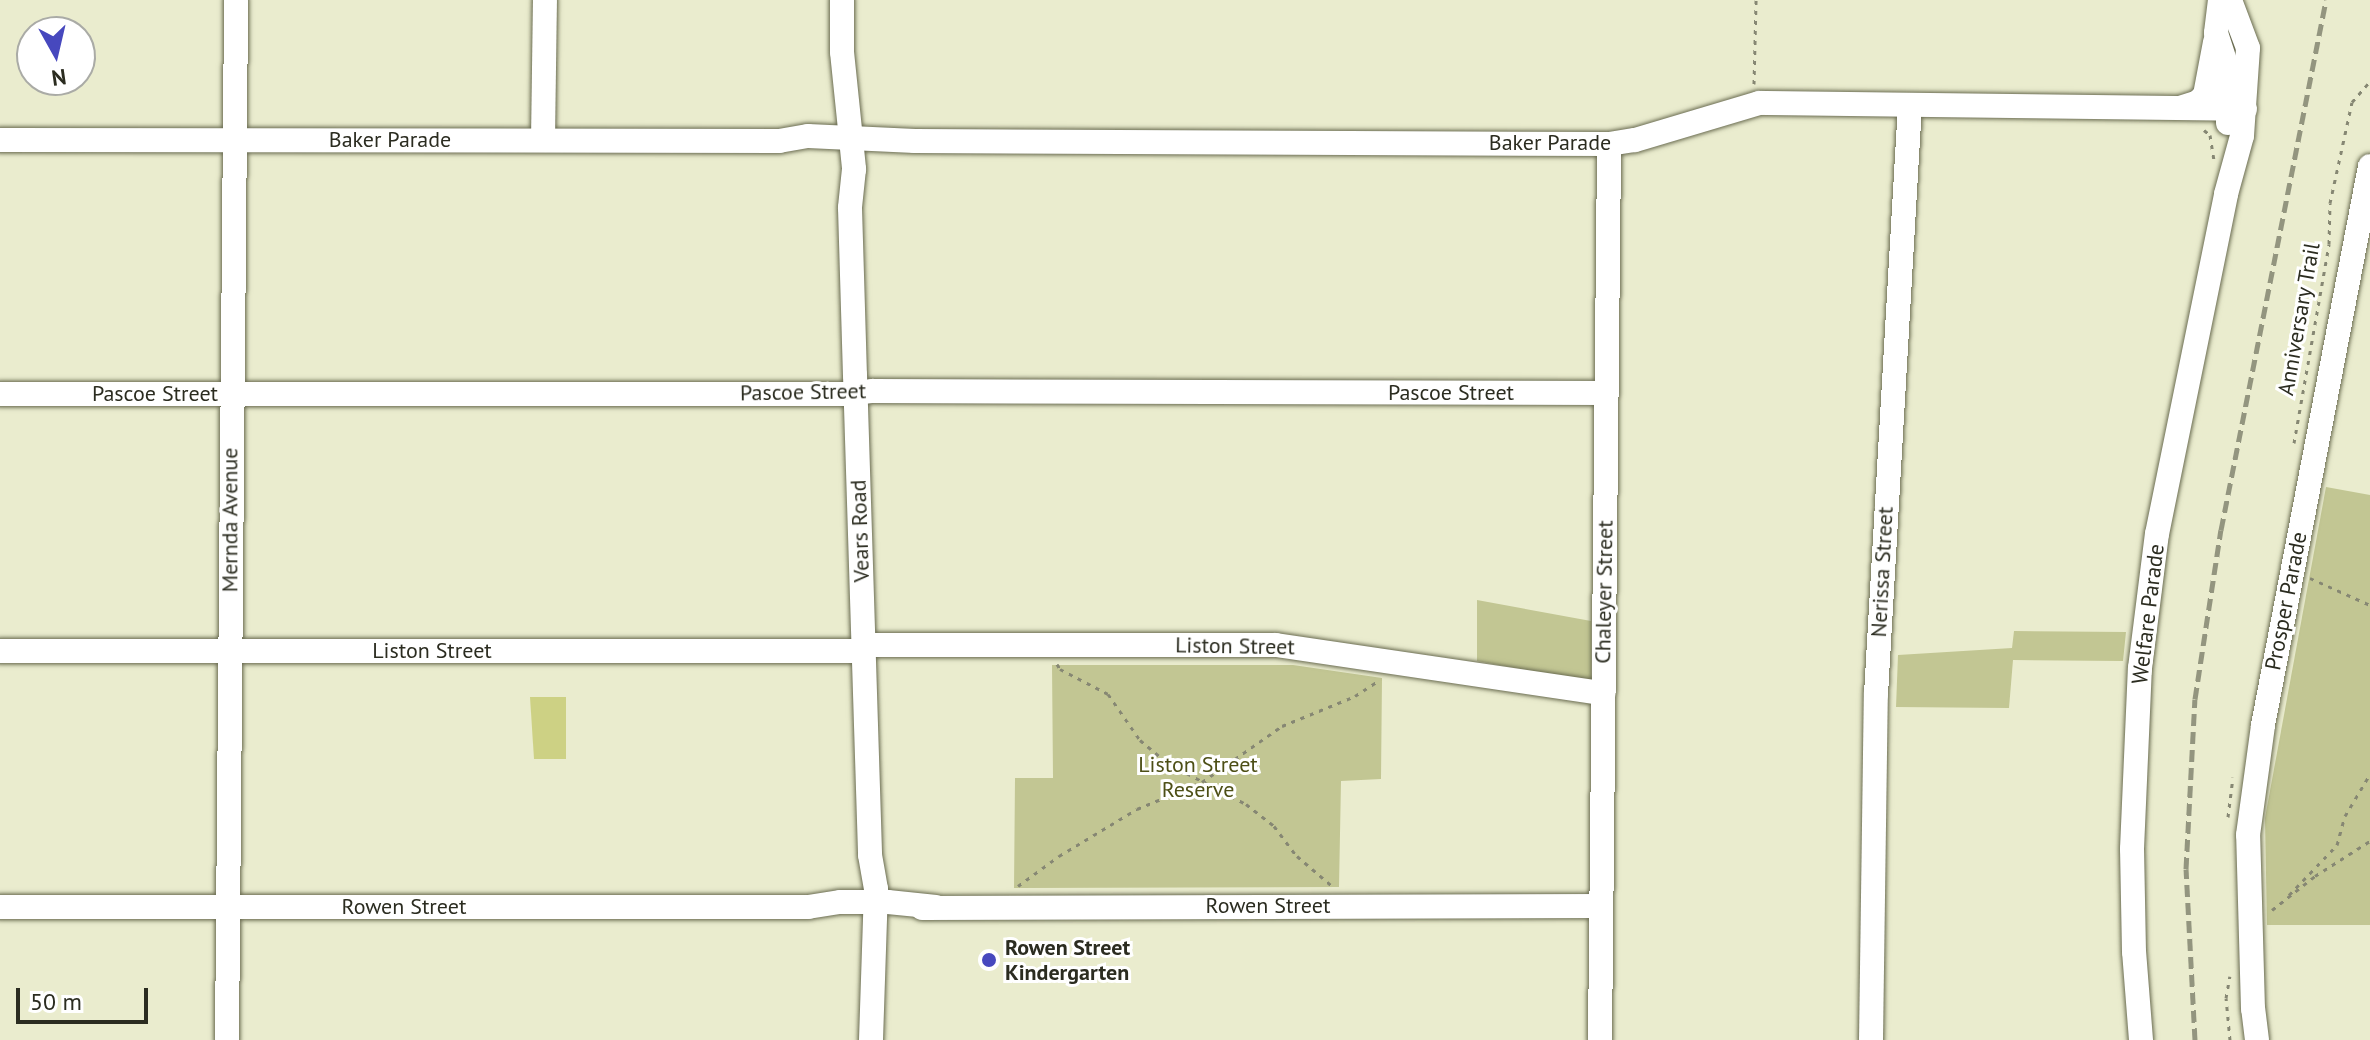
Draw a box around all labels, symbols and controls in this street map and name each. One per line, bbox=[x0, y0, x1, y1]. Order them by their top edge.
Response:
north arrow bbox=[16, 16, 96, 96]
text: N bbox=[50, 63, 68, 93]
street label: Baker Parade bbox=[329, 127, 451, 153]
street label: Baker Parade bbox=[1489, 130, 1611, 156]
street label: Anniversary Trail bbox=[2272, 240, 2326, 398]
street label: Pascoe Street bbox=[740, 378, 866, 406]
street label: Pascoe Street bbox=[1388, 380, 1514, 406]
street label: Pascoe Street bbox=[92, 381, 218, 407]
street label: Mernda Avenue bbox=[217, 447, 243, 593]
street label: Vears Road bbox=[845, 479, 875, 583]
street label: Nerissa Street bbox=[1865, 506, 1899, 638]
street label: Chaleyer Street bbox=[1590, 520, 1618, 664]
street label: Prosper Parade bbox=[2260, 530, 2312, 672]
street label: Welfare Parade bbox=[2126, 542, 2170, 686]
street label: Liston Street bbox=[1175, 632, 1295, 660]
street label: Liston Street bbox=[372, 638, 492, 664]
park label: Liston Street Reserve bbox=[1138, 751, 1258, 802]
street label: Rowen Street bbox=[1206, 893, 1330, 919]
street label: Rowen Street bbox=[342, 894, 466, 920]
place label: Rowen Street Kindergarten bbox=[1005, 934, 1130, 986]
marker: Rowen Street Kindergarten bbox=[980, 951, 998, 969]
scale bar bbox=[20, 972, 152, 1022]
text: 50 m bbox=[30, 986, 82, 1017]

